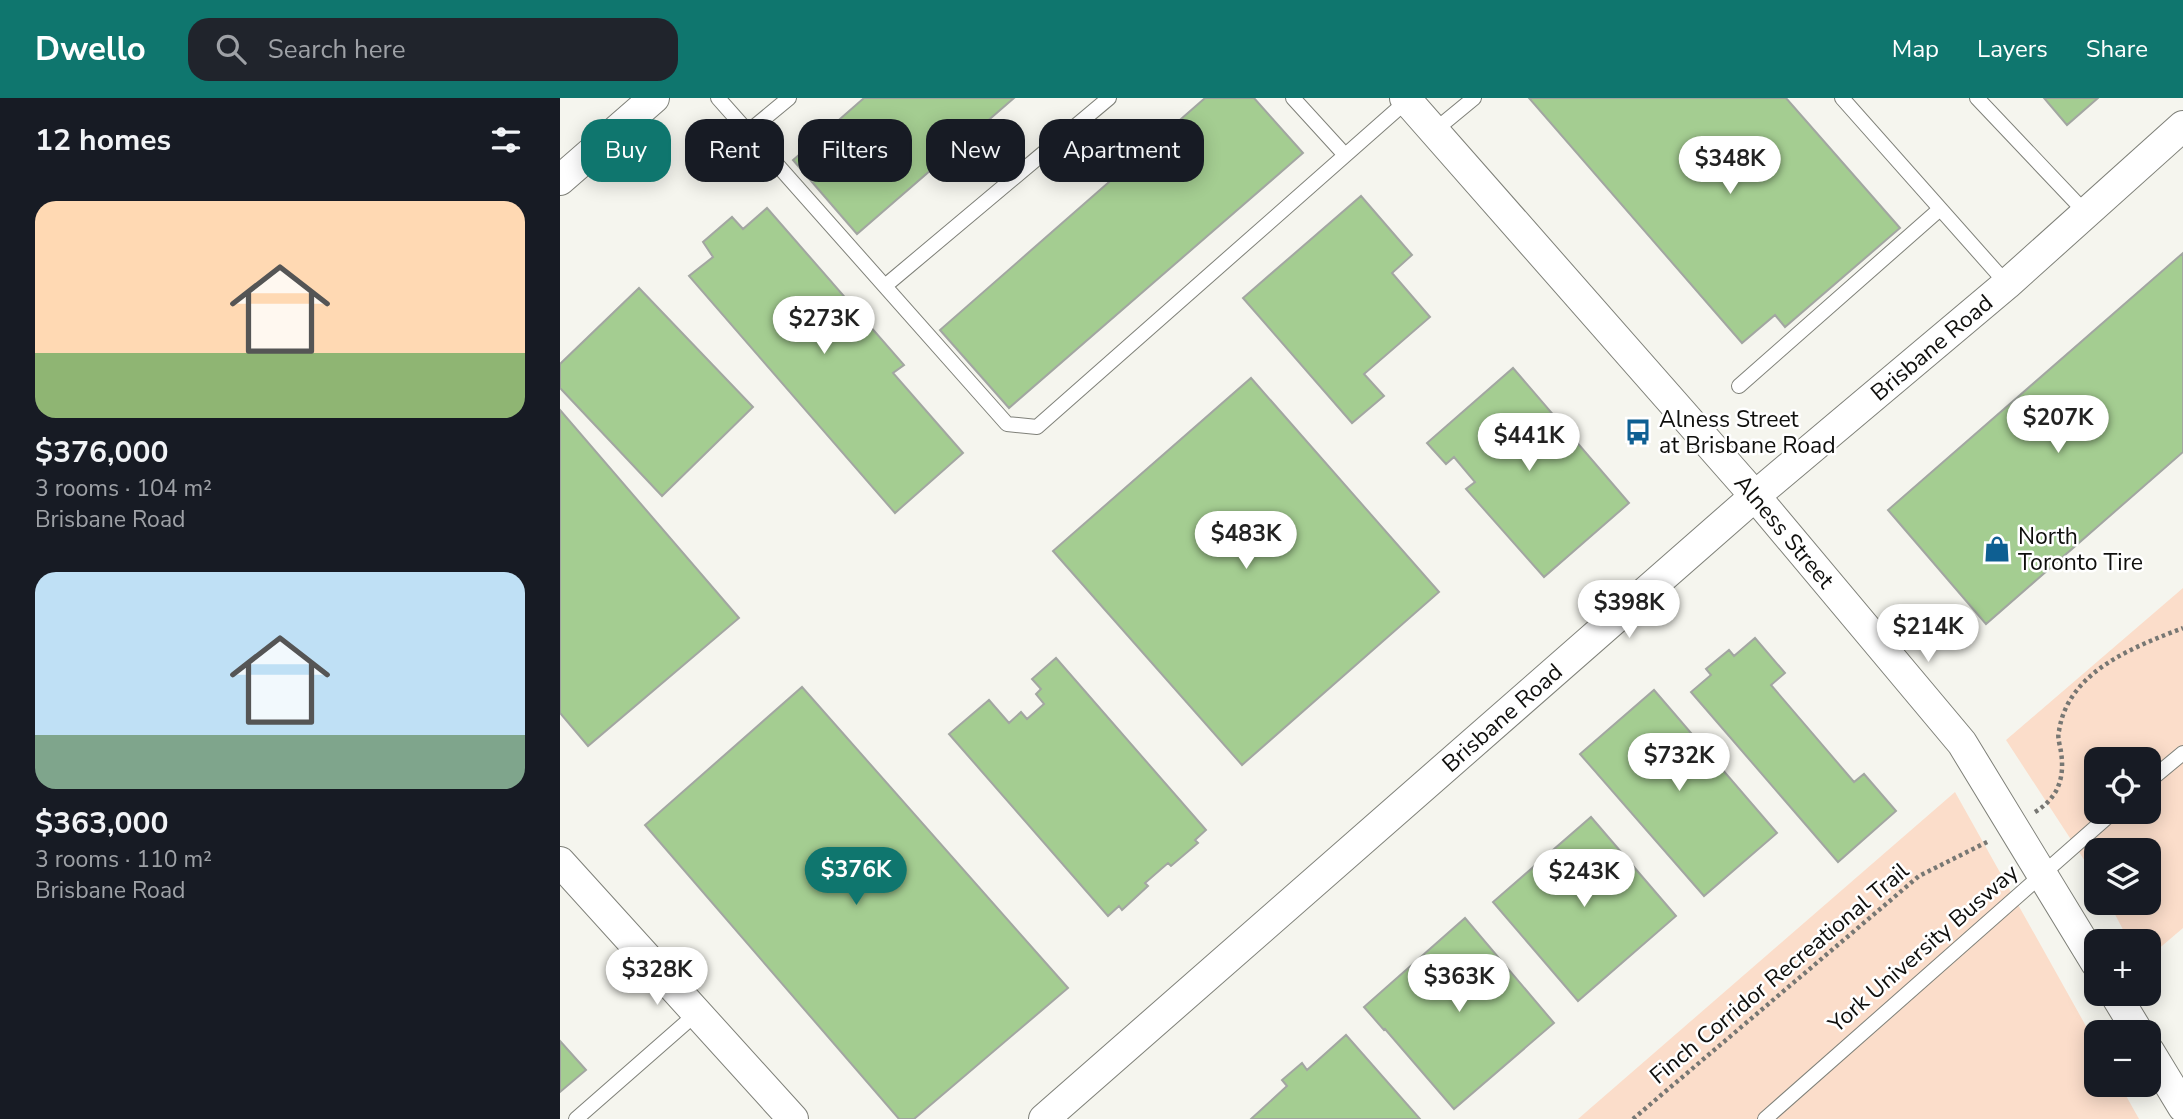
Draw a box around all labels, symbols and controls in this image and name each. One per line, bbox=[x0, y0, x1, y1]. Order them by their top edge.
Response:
search box bbox=[188, 18, 678, 81]
text: Dwello bbox=[35, 27, 146, 72]
icon: search bbox=[212, 30, 250, 68]
text: Search here bbox=[268, 32, 406, 67]
text: Map bbox=[1892, 33, 1939, 65]
text: Layers bbox=[1977, 33, 2048, 65]
text: Share bbox=[2086, 33, 2148, 65]
chip: Buy bbox=[581, 119, 671, 182]
chip: Rent bbox=[685, 119, 784, 182]
chip: Filters bbox=[798, 119, 912, 182]
chip: New bbox=[926, 119, 1025, 182]
chip: Apartment bbox=[1039, 119, 1204, 182]
text: 12 homes bbox=[35, 120, 171, 161]
icon: filters bbox=[487, 121, 525, 159]
pin: $348K bbox=[1681, 136, 1779, 196]
text: $348K bbox=[1695, 143, 1765, 174]
icon: home bbox=[217, 246, 343, 372]
street label: Brisbane Road bbox=[1864, 288, 1999, 408]
pin: $273K bbox=[775, 296, 873, 356]
text: $273K bbox=[789, 303, 859, 334]
pin: $207K bbox=[2009, 396, 2107, 455]
text: $207K bbox=[2023, 402, 2093, 433]
place label: Alness Street at Brisbane Road bbox=[1659, 404, 1836, 461]
pin: $441K bbox=[1480, 414, 1578, 473]
bus stop icon: Alness Street at Brisbane Road bbox=[1623, 417, 1653, 447]
text: $441K bbox=[1494, 420, 1564, 451]
text: $376,000 bbox=[35, 432, 168, 473]
street label: Alness Street bbox=[1727, 468, 1842, 596]
text: 3 rooms · 104 m² bbox=[35, 473, 212, 504]
text: Brisbane Road bbox=[35, 504, 186, 535]
pin: $483K bbox=[1197, 512, 1295, 571]
text: $483K bbox=[1211, 518, 1281, 549]
place label: North Toronto Tire bbox=[2018, 521, 2143, 578]
shop icon: North Toronto Tire bbox=[1982, 534, 2012, 564]
pin: $398K bbox=[1580, 580, 1678, 640]
text: $398K bbox=[1594, 587, 1664, 618]
pin: $214K bbox=[1879, 604, 1977, 664]
text: $214K bbox=[1893, 611, 1963, 642]
icon: home bbox=[217, 617, 343, 743]
street label: Brisbane Road bbox=[1436, 657, 1569, 779]
pin: $732K bbox=[1630, 734, 1728, 793]
text: $732K bbox=[1644, 740, 1714, 771]
map controls bbox=[2084, 747, 2161, 1097]
button: locate bbox=[2084, 747, 2161, 824]
text: $363,000 bbox=[35, 803, 168, 844]
button: layers bbox=[2084, 838, 2161, 915]
text: 3 rooms · 110 m² bbox=[35, 844, 212, 875]
pin: $376K bbox=[807, 848, 905, 907]
pin: $243K bbox=[1535, 850, 1633, 909]
text: $376K bbox=[821, 854, 891, 885]
text: $243K bbox=[1549, 856, 1619, 887]
street label: Finch Corridor Recreational Trail bbox=[1643, 856, 1916, 1091]
street label: York University Busway bbox=[1821, 857, 2025, 1040]
text: Brisbane Road bbox=[35, 875, 186, 906]
button: + bbox=[2084, 929, 2161, 1006]
pin: $328K bbox=[608, 948, 706, 1007]
text: $328K bbox=[622, 954, 692, 985]
pin: $363K bbox=[1410, 954, 1508, 1014]
text: $363K bbox=[1424, 961, 1494, 992]
button: − bbox=[2084, 1020, 2161, 1097]

